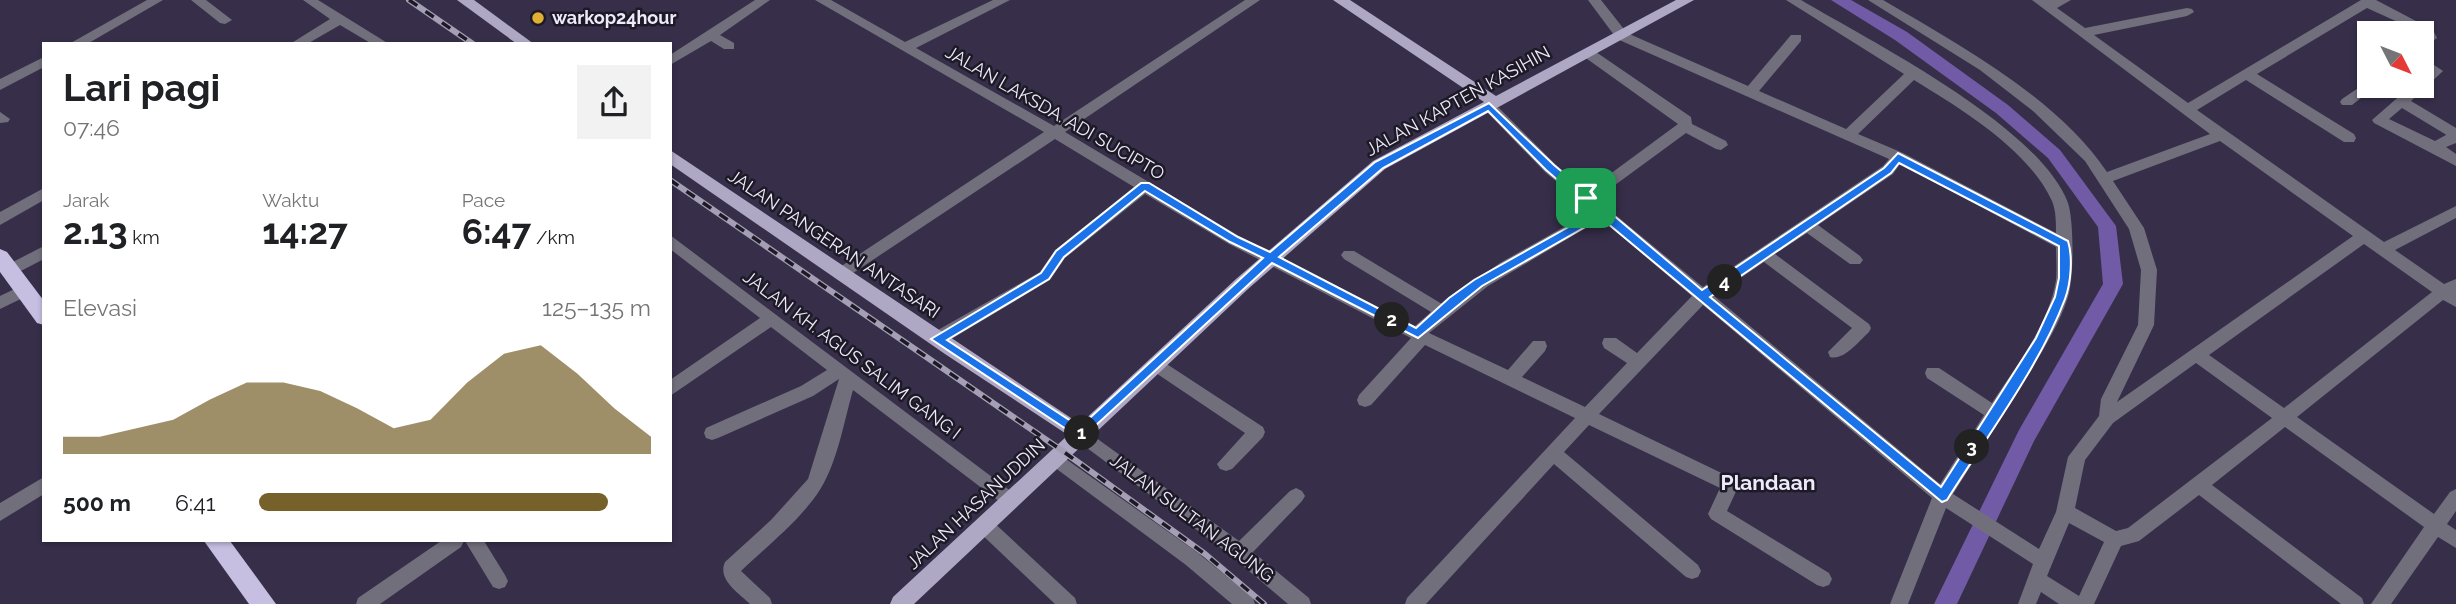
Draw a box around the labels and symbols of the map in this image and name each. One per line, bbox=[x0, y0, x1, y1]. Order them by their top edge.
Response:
place label: warkop24hour bbox=[552, 7, 676, 28]
marker: warkop24hour bbox=[530, 10, 546, 26]
north arrow bbox=[2357, 21, 2434, 98]
street label: JALAN LAKSDA. ADI SUCIPTO bbox=[942, 41, 1169, 184]
street label: JALAN KAPTEN KASIHIN bbox=[1362, 41, 1554, 160]
street label: JALAN PANGERAN ANTASARI bbox=[725, 165, 944, 322]
pin bbox=[1556, 168, 1616, 228]
pin: 4 bbox=[1708, 264, 1742, 300]
street label: JALAN KH. AGUS SALIM GANG I bbox=[739, 266, 965, 443]
pin: 2 bbox=[1374, 302, 1410, 338]
pin: 1 bbox=[1064, 416, 1100, 450]
pin: 3 bbox=[1954, 430, 1990, 464]
street label: JALAN HASANUDDIN bbox=[902, 434, 1049, 573]
street label: JALAN SULTAN AGUNG bbox=[1106, 449, 1278, 586]
district label: Plandaan bbox=[1721, 470, 1815, 495]

